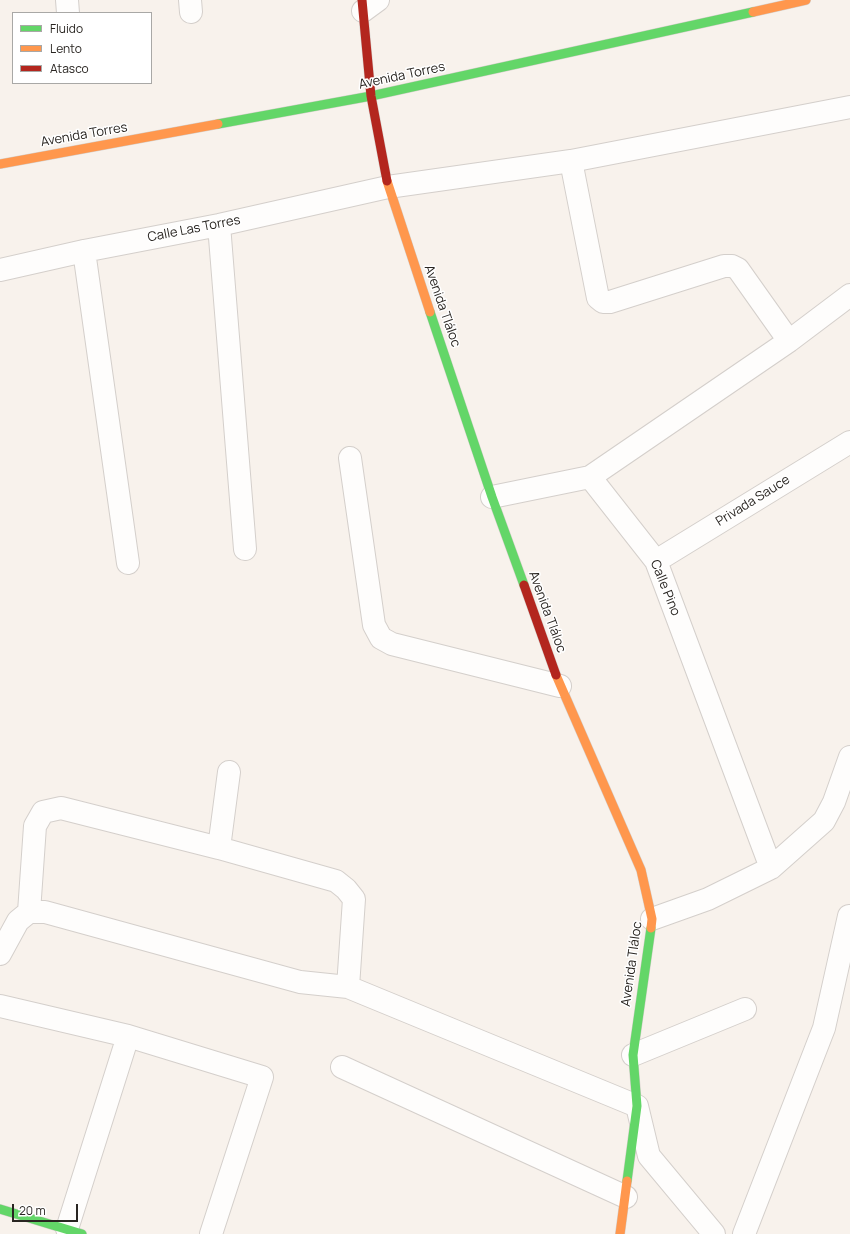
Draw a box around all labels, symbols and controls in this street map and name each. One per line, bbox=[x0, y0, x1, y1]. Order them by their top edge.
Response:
legend bbox=[12, 12, 152, 84]
text: Fluido bbox=[50, 20, 83, 37]
text: Lento bbox=[50, 40, 82, 57]
street label: Avenida Torres bbox=[357, 59, 447, 93]
text: Atasco bbox=[50, 60, 89, 77]
street label: Avenida Torres bbox=[39, 120, 129, 150]
street label: Calle Las Torres bbox=[146, 212, 242, 246]
street label: Avenida Tláloc bbox=[421, 263, 463, 349]
street label: Privada Sauce bbox=[713, 472, 793, 530]
street label: Calle Pino bbox=[647, 558, 683, 618]
street label: Avenida Tláloc bbox=[525, 569, 569, 655]
street label: Avenida Tláloc bbox=[618, 920, 646, 1008]
scale bar bbox=[14, 1196, 80, 1222]
text: 20 m bbox=[19, 1202, 46, 1219]

